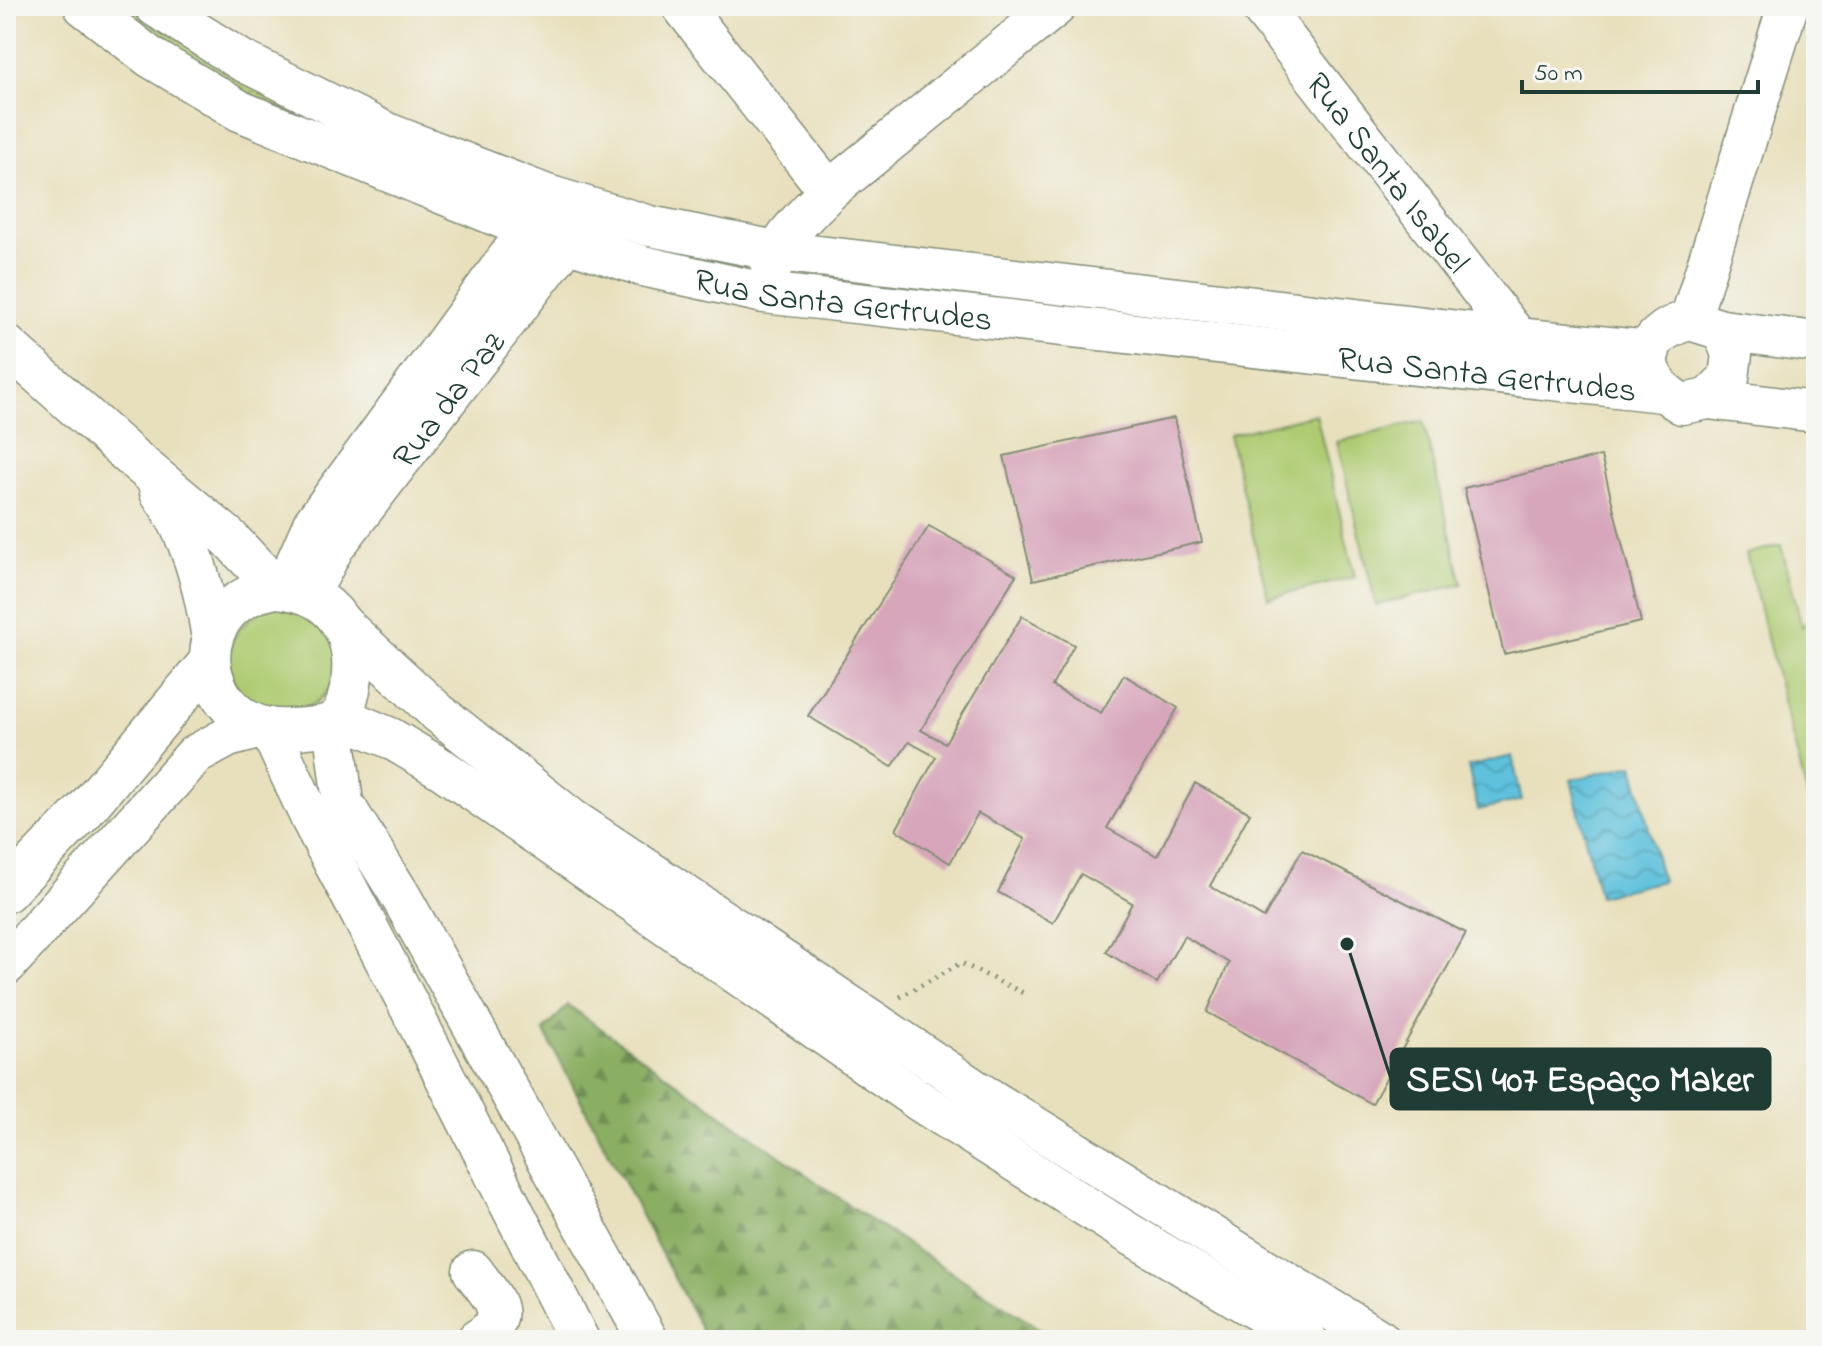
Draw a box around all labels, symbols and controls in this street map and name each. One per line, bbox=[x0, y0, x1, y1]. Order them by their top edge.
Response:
scale bar bbox=[1522, 44, 1758, 94]
text: 50 m bbox=[1534, 57, 1583, 92]
street label: Rua Santa Isabel bbox=[1291, 63, 1480, 286]
street label: Rua Santa Gertrudes bbox=[689, 257, 995, 347]
street label: Rua da Paz bbox=[382, 321, 520, 480]
street label: Rua Santa Gertrudes bbox=[1335, 335, 1639, 418]
callout: SESI 407 Espaço Maker bbox=[1391, 1049, 1770, 1109]
text: SESI 407 Espaço Maker bbox=[1407, 1056, 1754, 1109]

